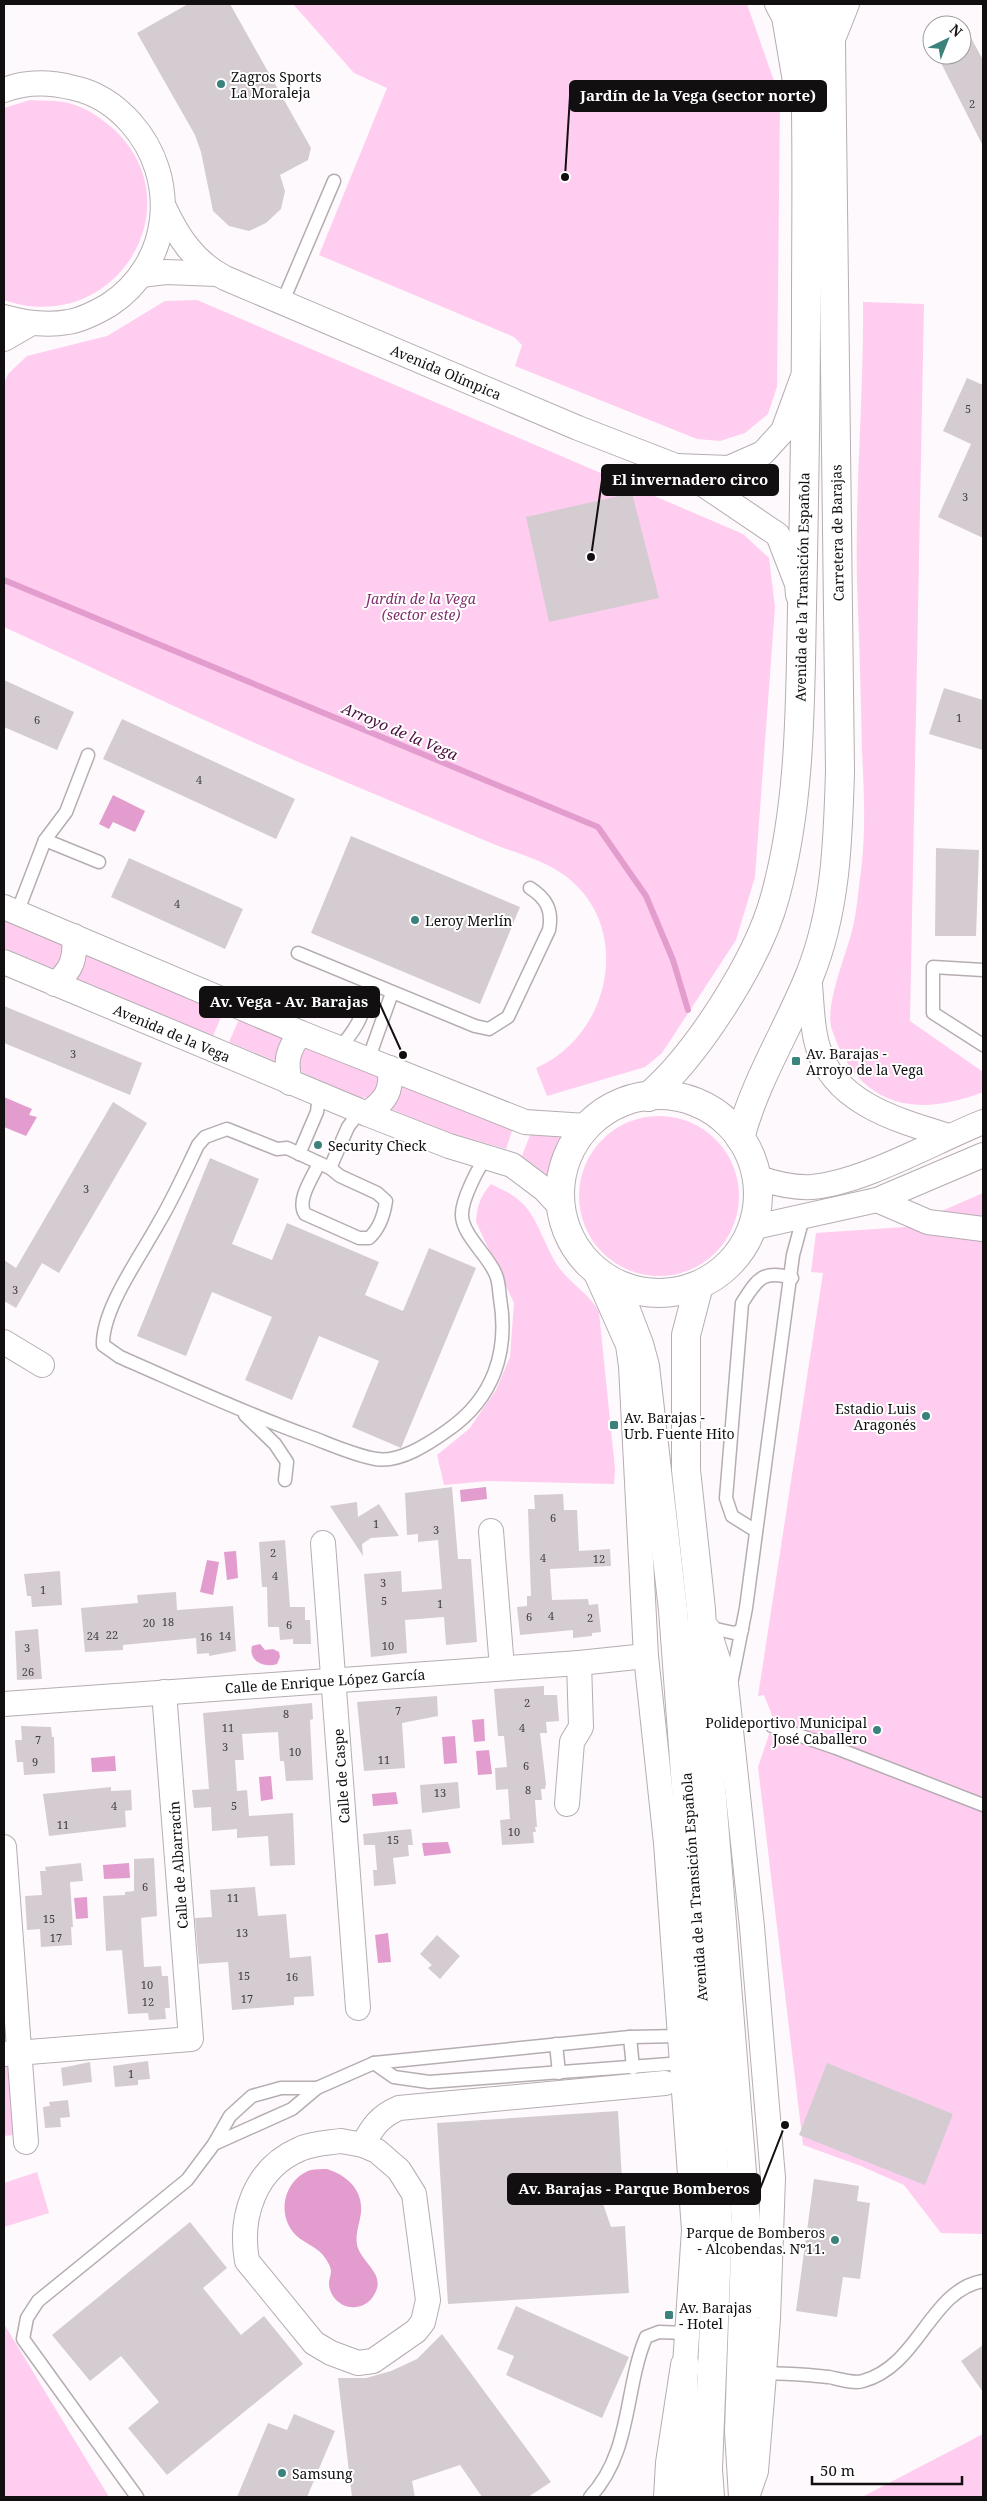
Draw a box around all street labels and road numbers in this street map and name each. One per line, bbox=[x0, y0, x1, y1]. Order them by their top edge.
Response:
street label: Avenida Olímpica bbox=[388, 340, 504, 404]
street label: Carretera de Barajas bbox=[826, 464, 848, 602]
street label: Avenida de la Transición Española bbox=[790, 472, 814, 702]
street label: Avenida de la Vega bbox=[111, 1000, 234, 1066]
street label: Calle de Enrique López García bbox=[224, 1665, 426, 1697]
street label: Calle de Caspe bbox=[328, 1728, 354, 1824]
street label: Avenida de la Transición Española bbox=[677, 1772, 711, 2002]
street label: Calle de Albarracín bbox=[164, 1801, 192, 1929]

